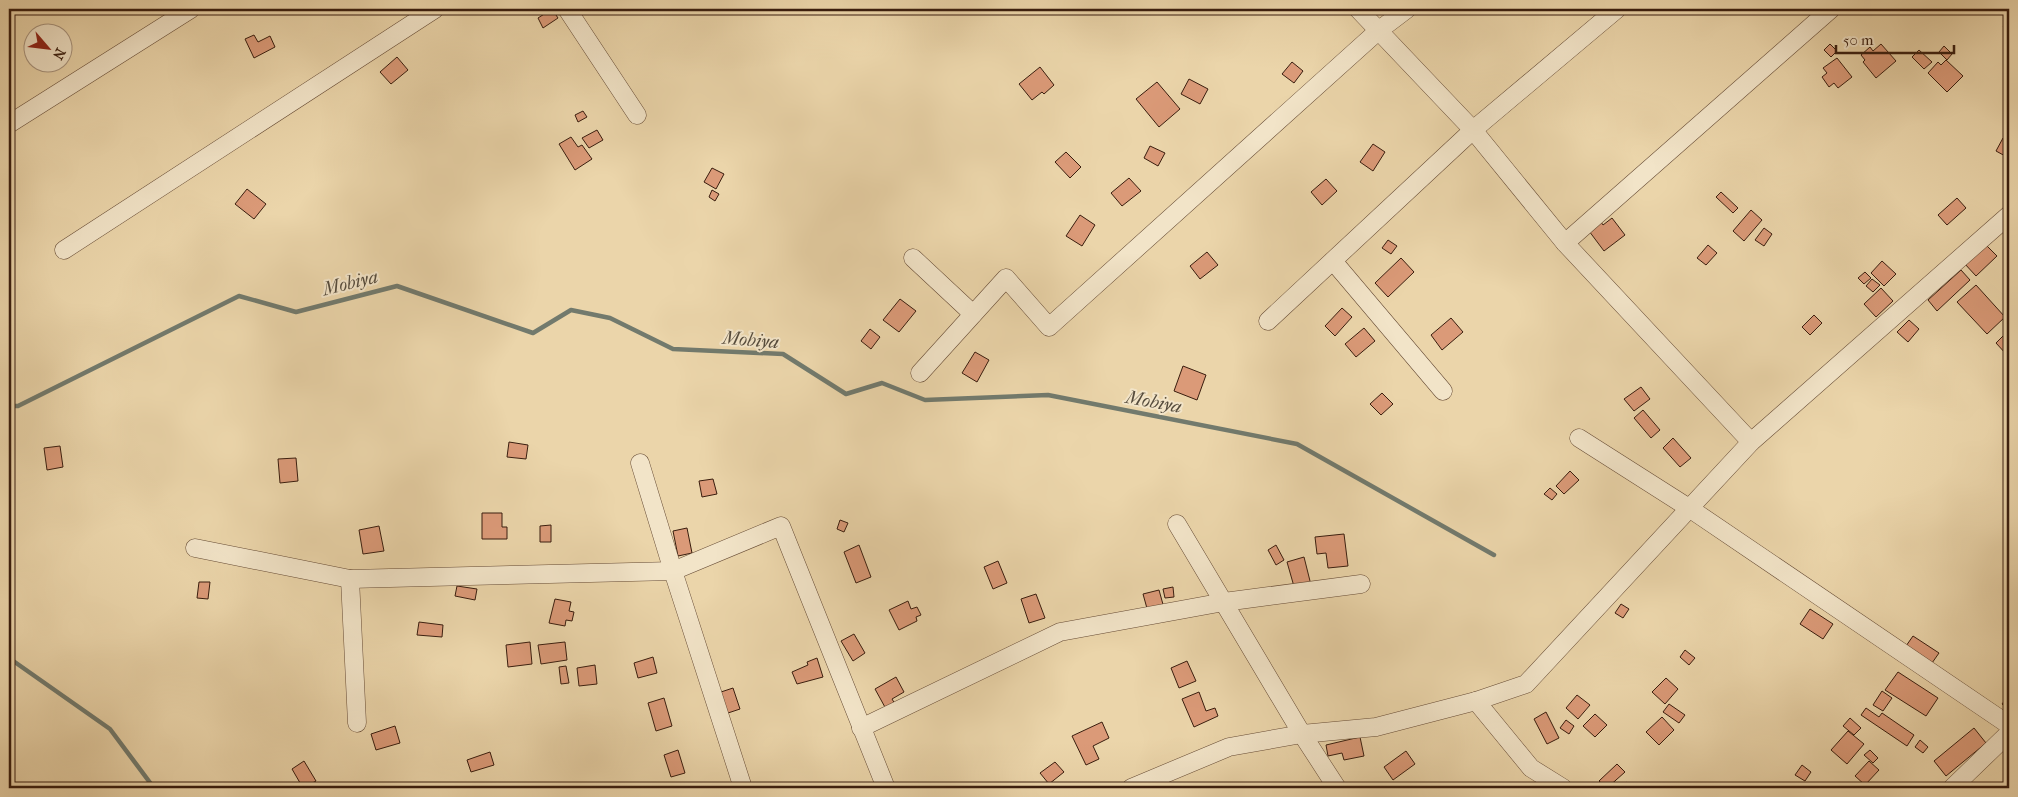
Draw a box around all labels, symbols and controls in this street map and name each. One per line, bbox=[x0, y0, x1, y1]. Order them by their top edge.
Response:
north arrow bbox=[22, 22, 72, 72]
scale bar bbox=[1836, 22, 1953, 54]
text: 50 m bbox=[1843, 31, 1874, 49]
text: N bbox=[49, 45, 69, 63]
water label: Mobiya bbox=[318, 265, 380, 301]
water label: Mobiya bbox=[720, 326, 780, 353]
water label: Mobiya bbox=[1122, 385, 1184, 418]

